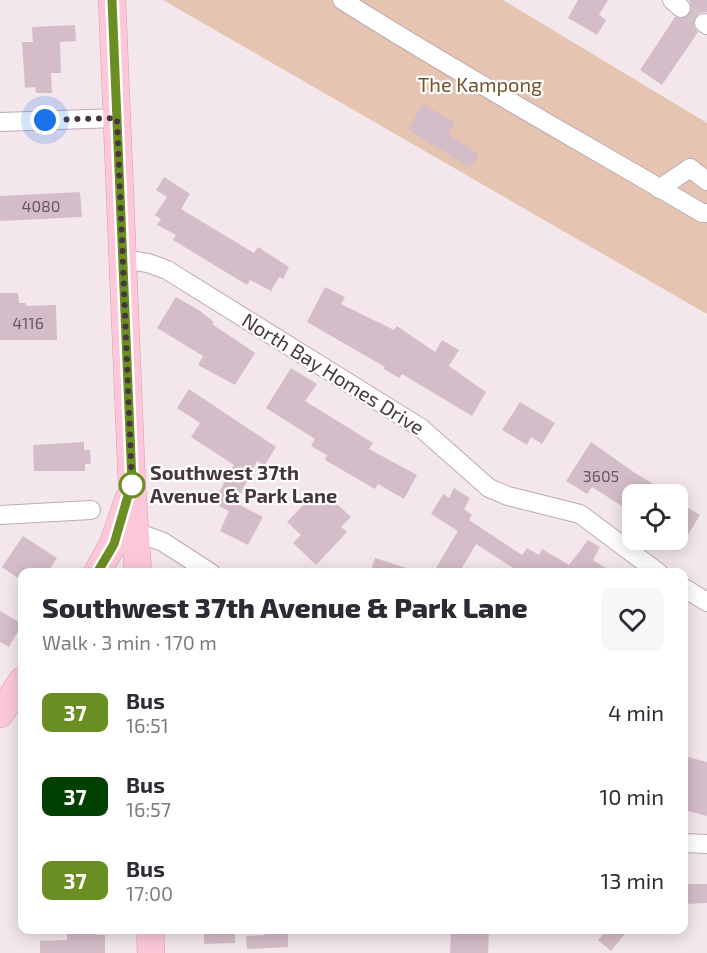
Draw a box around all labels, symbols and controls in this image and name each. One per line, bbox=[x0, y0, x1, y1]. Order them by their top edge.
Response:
park label: The Kampong bbox=[418, 72, 542, 96]
your location bbox=[30, 105, 60, 135]
house number: 4080 bbox=[22, 196, 60, 215]
street label: North Bay Homes Drive bbox=[238, 307, 429, 439]
house number: 4116 bbox=[12, 313, 44, 332]
place label: Southwest 37th Avenue & Park Lane bbox=[150, 460, 337, 507]
house number: 3605 bbox=[583, 466, 619, 485]
marker: Southwest 37th Avenue & Park Lane bbox=[119, 472, 145, 498]
map controls bbox=[622, 484, 688, 550]
button: locate bbox=[622, 484, 688, 550]
button: heart bbox=[601, 588, 664, 651]
text: Southwest 37th Avenue & Park Lane bbox=[42, 590, 528, 624]
text: Walk · 3 min · 170 m bbox=[42, 630, 217, 654]
text: Bus bbox=[126, 687, 165, 713]
text: 4 min bbox=[608, 699, 664, 725]
text: 37 bbox=[64, 700, 87, 725]
text: 16:51 bbox=[126, 713, 169, 737]
text: Bus bbox=[126, 771, 165, 797]
text: 10 min bbox=[600, 783, 664, 809]
text: 37 bbox=[64, 784, 87, 809]
text: 16:57 bbox=[126, 797, 171, 821]
text: Bus bbox=[126, 855, 165, 881]
text: 13 min bbox=[601, 867, 664, 893]
text: 37 bbox=[64, 868, 87, 893]
text: 17:00 bbox=[126, 881, 173, 905]

